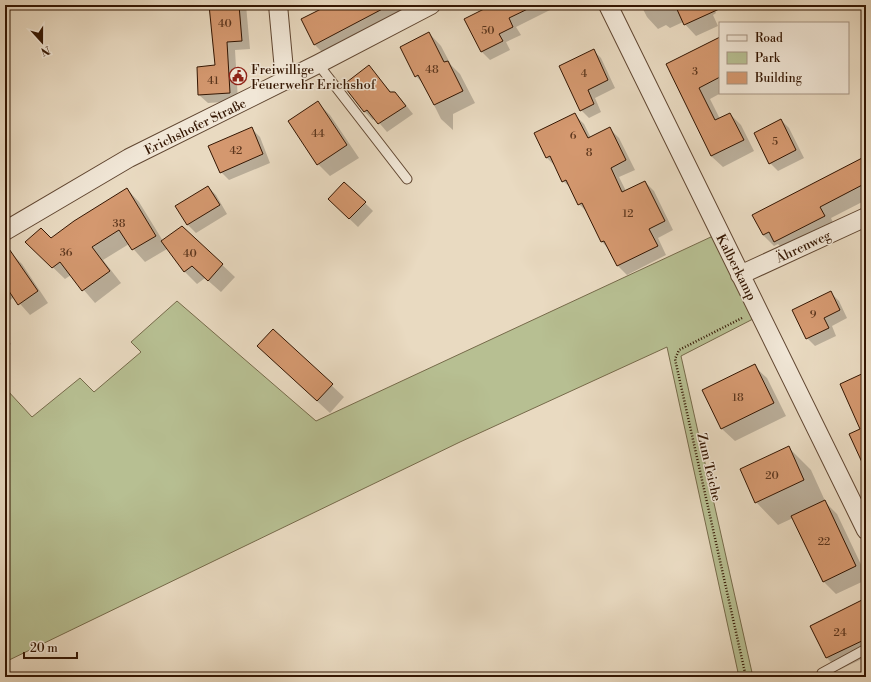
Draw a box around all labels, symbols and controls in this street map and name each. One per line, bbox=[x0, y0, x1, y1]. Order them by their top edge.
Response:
house number: 40 bbox=[218, 17, 232, 31]
north arrow bbox=[22, 22, 62, 62]
legend bbox=[719, 22, 849, 94]
house number: 50 bbox=[481, 24, 495, 38]
text: Road bbox=[755, 31, 783, 46]
text: N bbox=[38, 42, 52, 59]
text: Park bbox=[755, 51, 781, 66]
place label: Freiwillige Feuerwehr Erichshof bbox=[251, 62, 377, 93]
house number: 48 bbox=[425, 63, 439, 77]
house number: 3 bbox=[692, 65, 698, 79]
public building icon: Freiwillige Feuerwehr Erichshof bbox=[228, 66, 248, 86]
house number: 4 bbox=[581, 67, 588, 81]
text: Building bbox=[754, 71, 803, 86]
house number: 41 bbox=[207, 74, 219, 88]
street label: Erichshofer Straße bbox=[142, 95, 249, 158]
house number: 44 bbox=[311, 127, 325, 141]
house number: 6 bbox=[570, 129, 577, 143]
house number: 5 bbox=[772, 135, 778, 149]
house number: 42 bbox=[230, 144, 242, 158]
house number: 8 bbox=[586, 146, 593, 160]
house number: 12 bbox=[622, 207, 634, 221]
house number: 38 bbox=[113, 217, 126, 231]
street label: Ährenweg bbox=[772, 226, 834, 267]
street label: Kalberkamp bbox=[713, 232, 760, 303]
house number: 36 bbox=[60, 246, 73, 260]
house number: 40 bbox=[183, 247, 197, 261]
house number: 9 bbox=[810, 308, 817, 322]
house number: 18 bbox=[732, 391, 744, 405]
street label: Zum Teiche bbox=[693, 432, 725, 503]
house number: 20 bbox=[765, 469, 779, 483]
house number: 22 bbox=[818, 535, 830, 549]
house number: 24 bbox=[834, 626, 847, 640]
scale bar bbox=[24, 634, 77, 660]
text: 20 m bbox=[30, 641, 58, 656]

